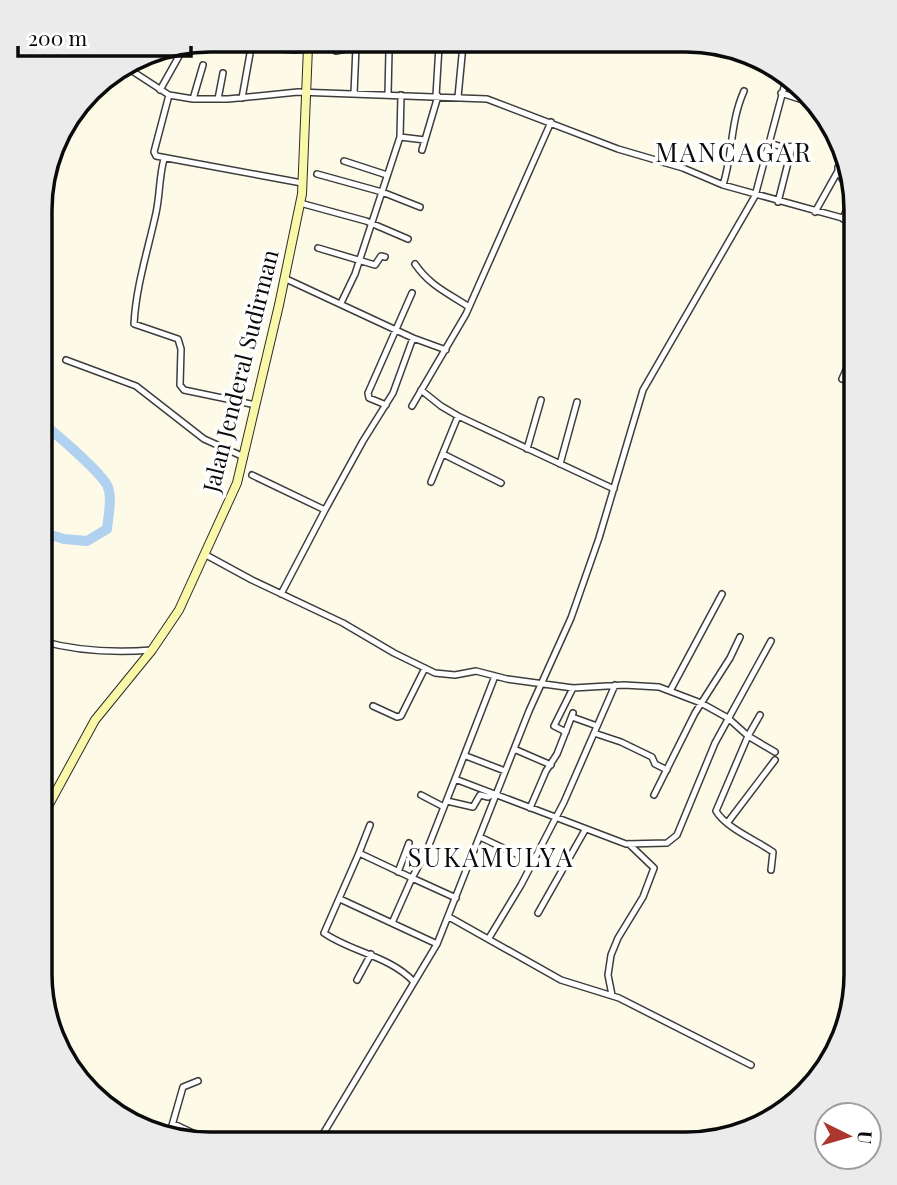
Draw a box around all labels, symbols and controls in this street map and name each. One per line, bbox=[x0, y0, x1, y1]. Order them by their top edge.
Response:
scale bar bbox=[18, 14, 191, 58]
text: 200 m bbox=[28, 23, 87, 51]
district label: MANCAGAR bbox=[655, 134, 813, 169]
street label: Jalan Jenderal Sudirman bbox=[194, 246, 285, 496]
district label: SUKAMULYA bbox=[408, 839, 574, 874]
north arrow bbox=[813, 1101, 883, 1171]
text: U bbox=[852, 1130, 879, 1145]

